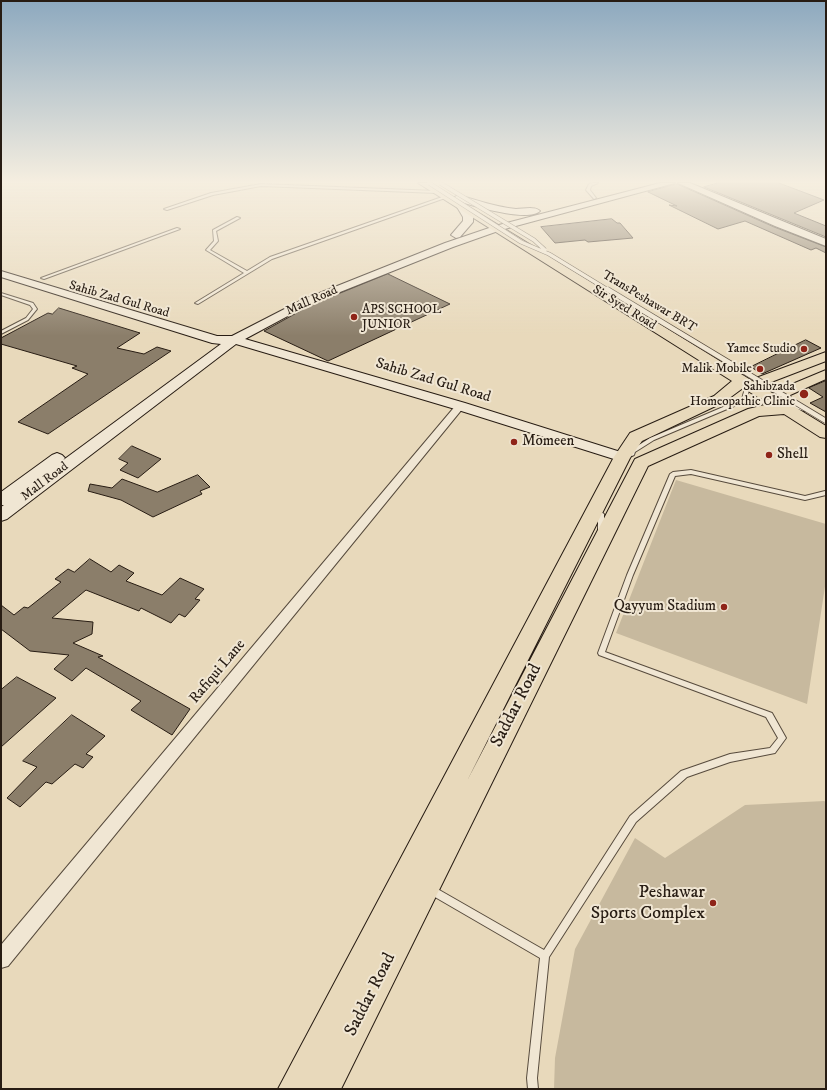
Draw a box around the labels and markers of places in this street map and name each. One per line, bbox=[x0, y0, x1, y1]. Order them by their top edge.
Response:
place label: APS SCHOOL JUNIOR bbox=[362, 302, 441, 333]
marker: APS SCHOOL JUNIOR bbox=[349, 312, 359, 322]
place label: Yamee Studio bbox=[726, 341, 796, 357]
marker: Yamee Studio bbox=[799, 344, 809, 354]
place label: Malik Mobile bbox=[681, 361, 752, 377]
marker: Malik Mobile bbox=[755, 364, 765, 374]
place label: Sahibzada Homeopathic Clinic bbox=[690, 379, 795, 410]
marker: Sahibzada Homeopathic Clinic bbox=[798, 388, 810, 400]
place label: Momeen bbox=[522, 433, 574, 451]
marker: Momeen bbox=[509, 437, 519, 447]
place label: Shell bbox=[777, 446, 808, 464]
marker: Shell bbox=[764, 450, 774, 460]
place label: Qayyum Stadium bbox=[614, 598, 716, 616]
marker: Qayyum Stadium bbox=[719, 602, 729, 612]
place label: Peshawar Sports Complex bbox=[591, 882, 705, 924]
marker: Peshawar Sports Complex bbox=[708, 898, 718, 908]

